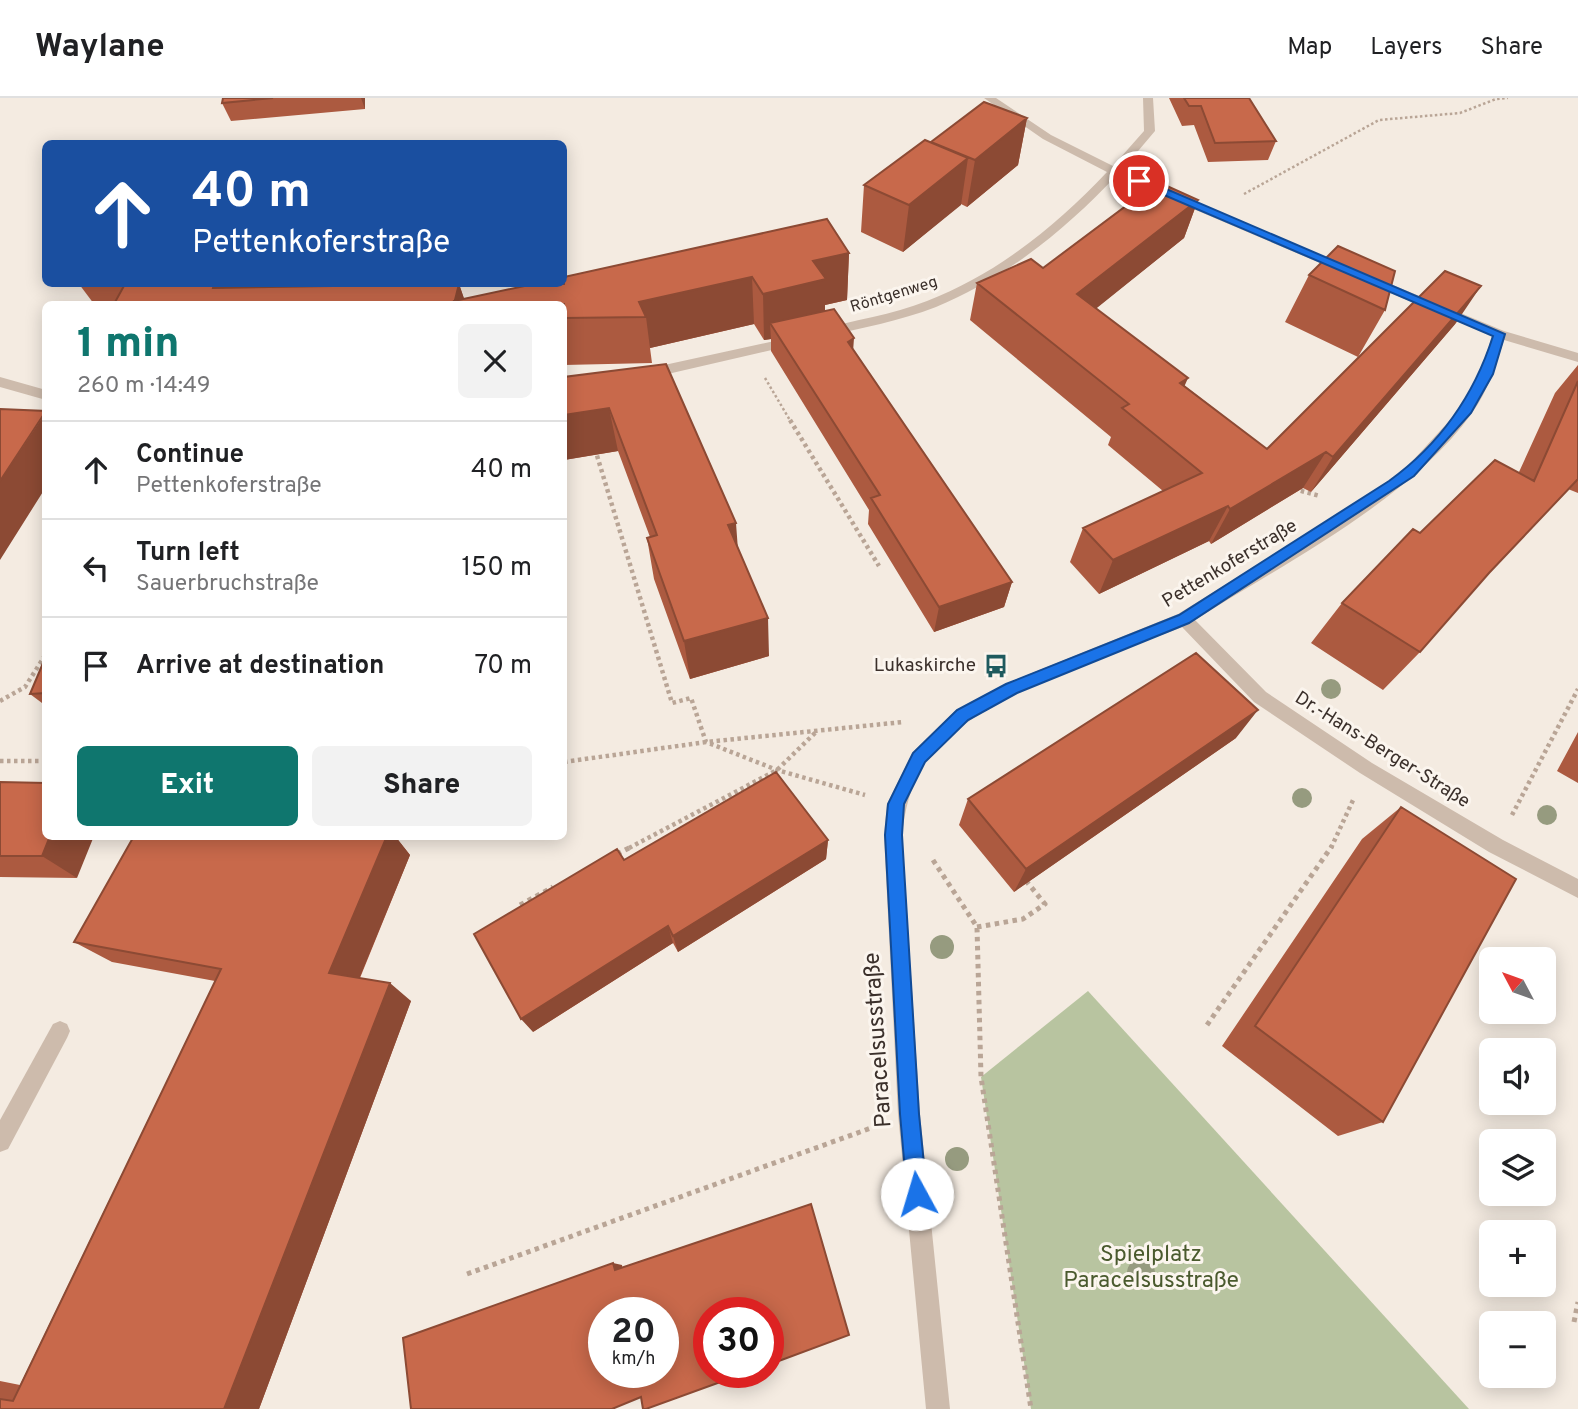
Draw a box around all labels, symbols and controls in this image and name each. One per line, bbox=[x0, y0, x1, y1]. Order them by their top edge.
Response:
text: Waylane bbox=[35, 27, 165, 69]
text: Map bbox=[1287, 33, 1332, 63]
text: Layers bbox=[1370, 33, 1442, 63]
text: Share bbox=[1480, 33, 1543, 63]
pin bbox=[1109, 151, 1169, 211]
icon: arrive bbox=[1120, 162, 1158, 200]
text: 40 m bbox=[192, 163, 311, 225]
icon: ahead bbox=[77, 168, 168, 259]
text: Pettenkoferstraße bbox=[192, 224, 450, 264]
street label: Röntgenweg bbox=[848, 272, 940, 318]
text: 1 min bbox=[77, 319, 180, 372]
button: close bbox=[458, 324, 532, 398]
text: 260 m · 14:49 bbox=[77, 372, 211, 401]
text: Continue bbox=[136, 439, 244, 472]
icon: ahead bbox=[77, 451, 115, 489]
text: 40 m bbox=[471, 454, 532, 487]
text: Pettenkoferstraße bbox=[136, 472, 322, 501]
street label: Pettenkoferstraße bbox=[1158, 514, 1302, 614]
text: Turn left bbox=[136, 537, 240, 570]
icon: left bbox=[77, 549, 115, 587]
text: 150 m bbox=[461, 552, 532, 585]
text: Sauerbruchstraße bbox=[136, 570, 319, 599]
icon: arrive bbox=[77, 647, 115, 685]
text: Arrive at destination bbox=[136, 650, 384, 683]
text: 70 m bbox=[474, 650, 532, 683]
bus stop icon: Lukaskirche bbox=[982, 652, 1010, 680]
place label: Lukaskirche bbox=[874, 654, 976, 678]
street label: Dr.-Hans-Berger-Straße bbox=[1290, 686, 1474, 814]
button: Exit bbox=[77, 746, 298, 826]
button: Share bbox=[312, 746, 532, 826]
north arrow bbox=[1479, 947, 1556, 1024]
map controls bbox=[1479, 947, 1556, 1388]
street label: Paracelsusstraße bbox=[858, 951, 900, 1129]
button: sound bbox=[1479, 1038, 1556, 1115]
button: layers bbox=[1479, 1129, 1556, 1206]
position arrow bbox=[880, 1157, 954, 1231]
button: + bbox=[1479, 1220, 1556, 1297]
park label: Spielplatz Paracelsusstraße bbox=[1063, 1241, 1239, 1296]
speed limit sign: 30 bbox=[693, 1297, 784, 1388]
text: 20 bbox=[611, 1311, 656, 1355]
button: − bbox=[1479, 1311, 1556, 1388]
text: km/h bbox=[612, 1348, 655, 1371]

